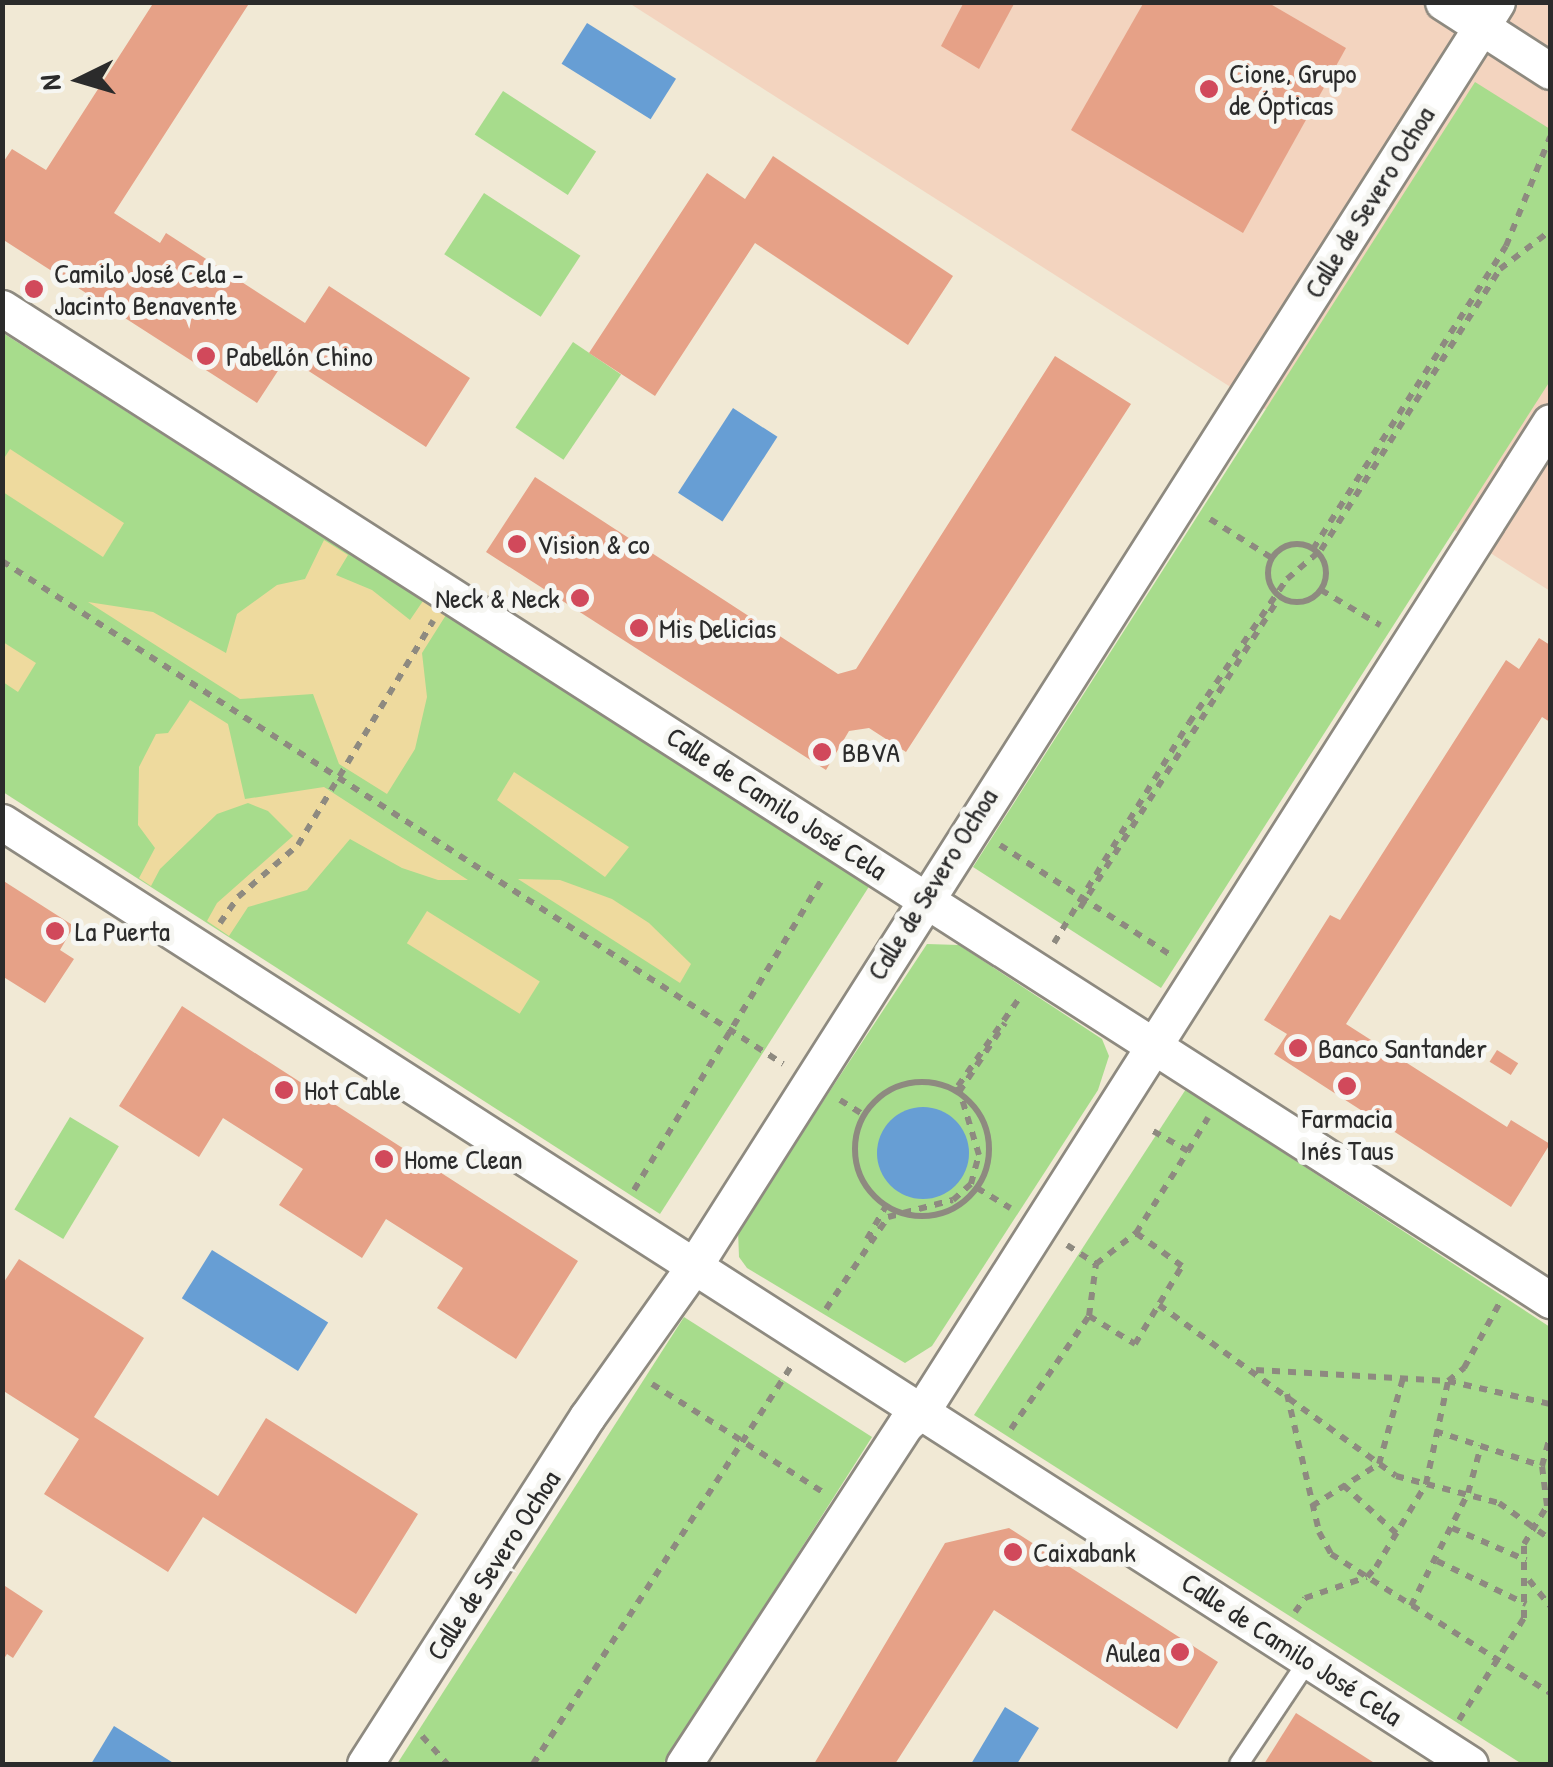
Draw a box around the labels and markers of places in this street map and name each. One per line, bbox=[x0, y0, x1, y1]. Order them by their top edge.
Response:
place label: Cione, Grupo de Ópticas bbox=[1229, 56, 1356, 122]
marker: Cione, Grupo de Ópticas bbox=[1198, 78, 1220, 100]
place label: Camilo José Cela - Jacinto Benavente bbox=[54, 256, 243, 322]
marker: Camilo José Cela - Jacinto Benavente bbox=[23, 278, 45, 300]
place label: Pabellón Chino bbox=[226, 339, 373, 373]
marker: Pabellón Chino bbox=[195, 345, 217, 367]
place label: Vision & co bbox=[537, 527, 650, 561]
marker: Vision & co bbox=[506, 533, 528, 555]
place label: Neck & Neck bbox=[435, 581, 560, 615]
marker: Neck & Neck bbox=[569, 587, 591, 609]
place label: Mis Delicias bbox=[659, 611, 776, 645]
marker: Mis Delicias bbox=[628, 617, 650, 639]
place label: BBVA bbox=[842, 735, 900, 769]
marker: BBVA bbox=[811, 741, 833, 763]
place label: La Puerta bbox=[75, 914, 170, 948]
marker: La Puerta bbox=[44, 920, 66, 942]
place label: Banco Santander bbox=[1318, 1031, 1487, 1065]
marker: Banco Santander bbox=[1287, 1037, 1309, 1059]
place label: Hot Cable bbox=[304, 1073, 401, 1107]
marker: Farmacia Inés Taus bbox=[1336, 1075, 1358, 1097]
marker: Hot Cable bbox=[273, 1079, 295, 1101]
place label: Farmacia Inés Taus bbox=[1300, 1101, 1394, 1167]
place label: Home Clean bbox=[404, 1142, 523, 1176]
marker: Home Clean bbox=[373, 1148, 395, 1170]
place label: Caixabank bbox=[1033, 1535, 1136, 1569]
marker: Caixabank bbox=[1002, 1541, 1024, 1563]
place label: Aulea bbox=[1106, 1635, 1160, 1669]
marker: Aulea bbox=[1169, 1641, 1191, 1663]

